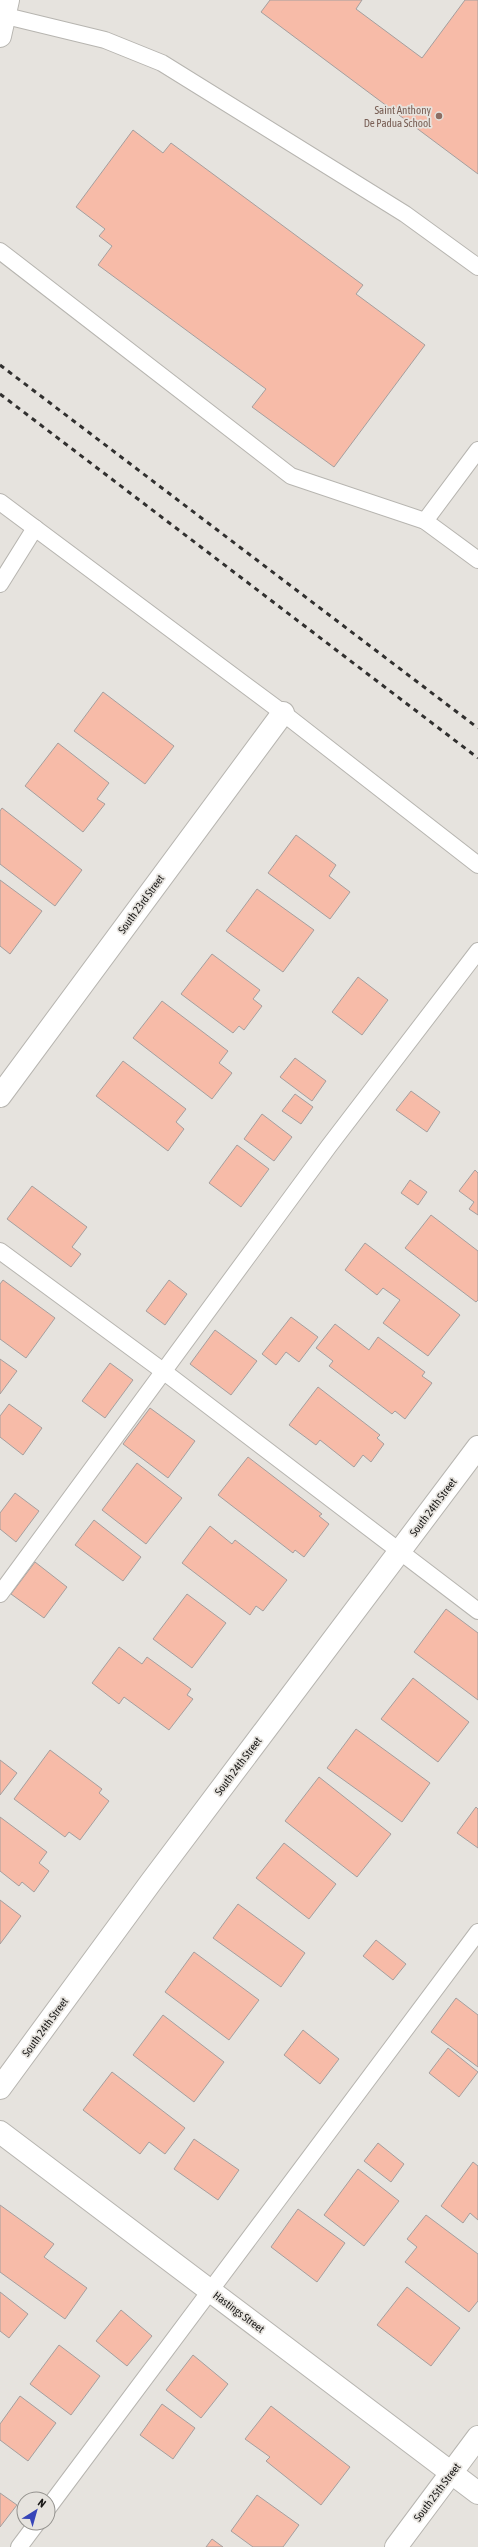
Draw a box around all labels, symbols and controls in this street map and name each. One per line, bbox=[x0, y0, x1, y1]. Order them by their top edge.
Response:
place label: Saint Anthony De Padua School bbox=[364, 104, 431, 129]
marker: Saint Anthony De Padua School bbox=[434, 111, 444, 121]
street label: South 23rd Street bbox=[116, 872, 166, 936]
street label: South 24th Street bbox=[407, 1476, 459, 1538]
street label: South 24th Street bbox=[212, 1735, 264, 1797]
street label: South 24th Street bbox=[20, 1995, 70, 2059]
street label: Hastings Street bbox=[211, 2289, 267, 2335]
street label: South 25th Street bbox=[411, 2461, 463, 2523]
north arrow bbox=[16, 2491, 56, 2531]
text: N bbox=[36, 2496, 48, 2510]

